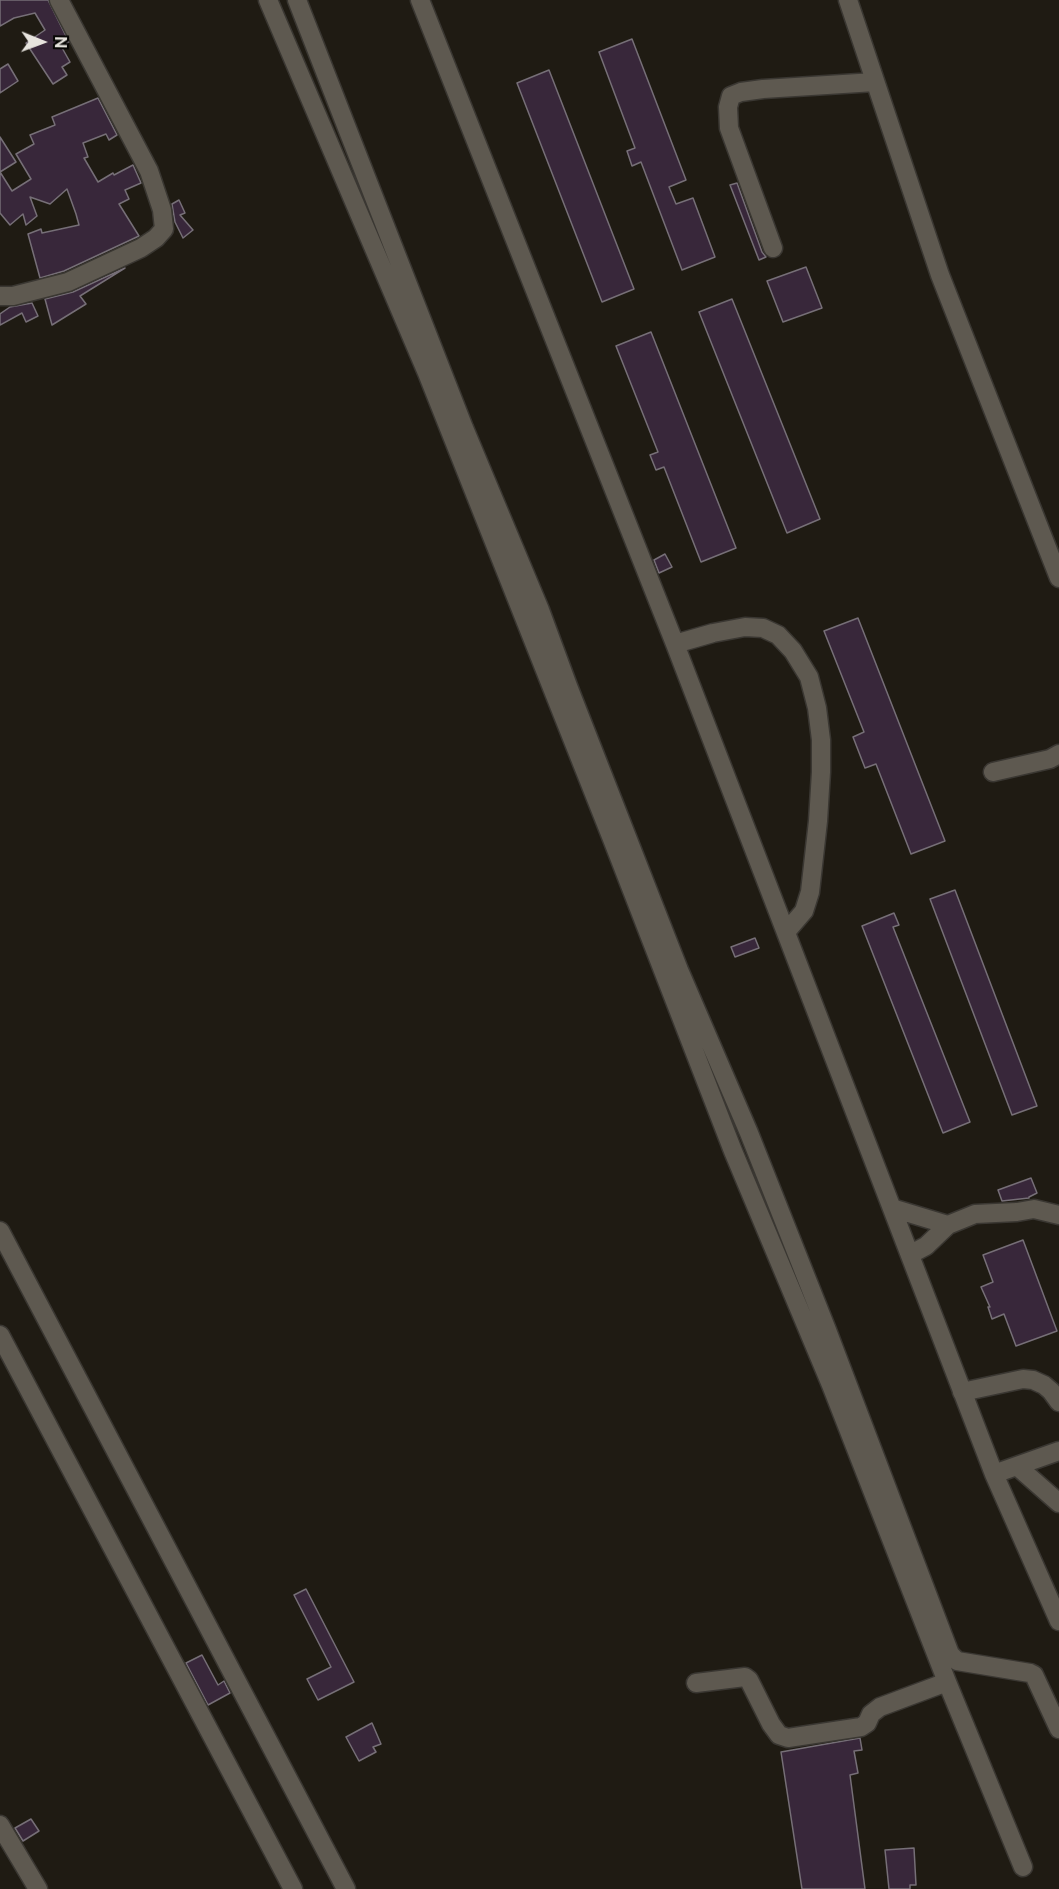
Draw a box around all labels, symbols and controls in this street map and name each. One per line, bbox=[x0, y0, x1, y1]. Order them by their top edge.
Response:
north arrow bbox=[12, 12, 72, 72]
text: N bbox=[51, 36, 70, 49]

